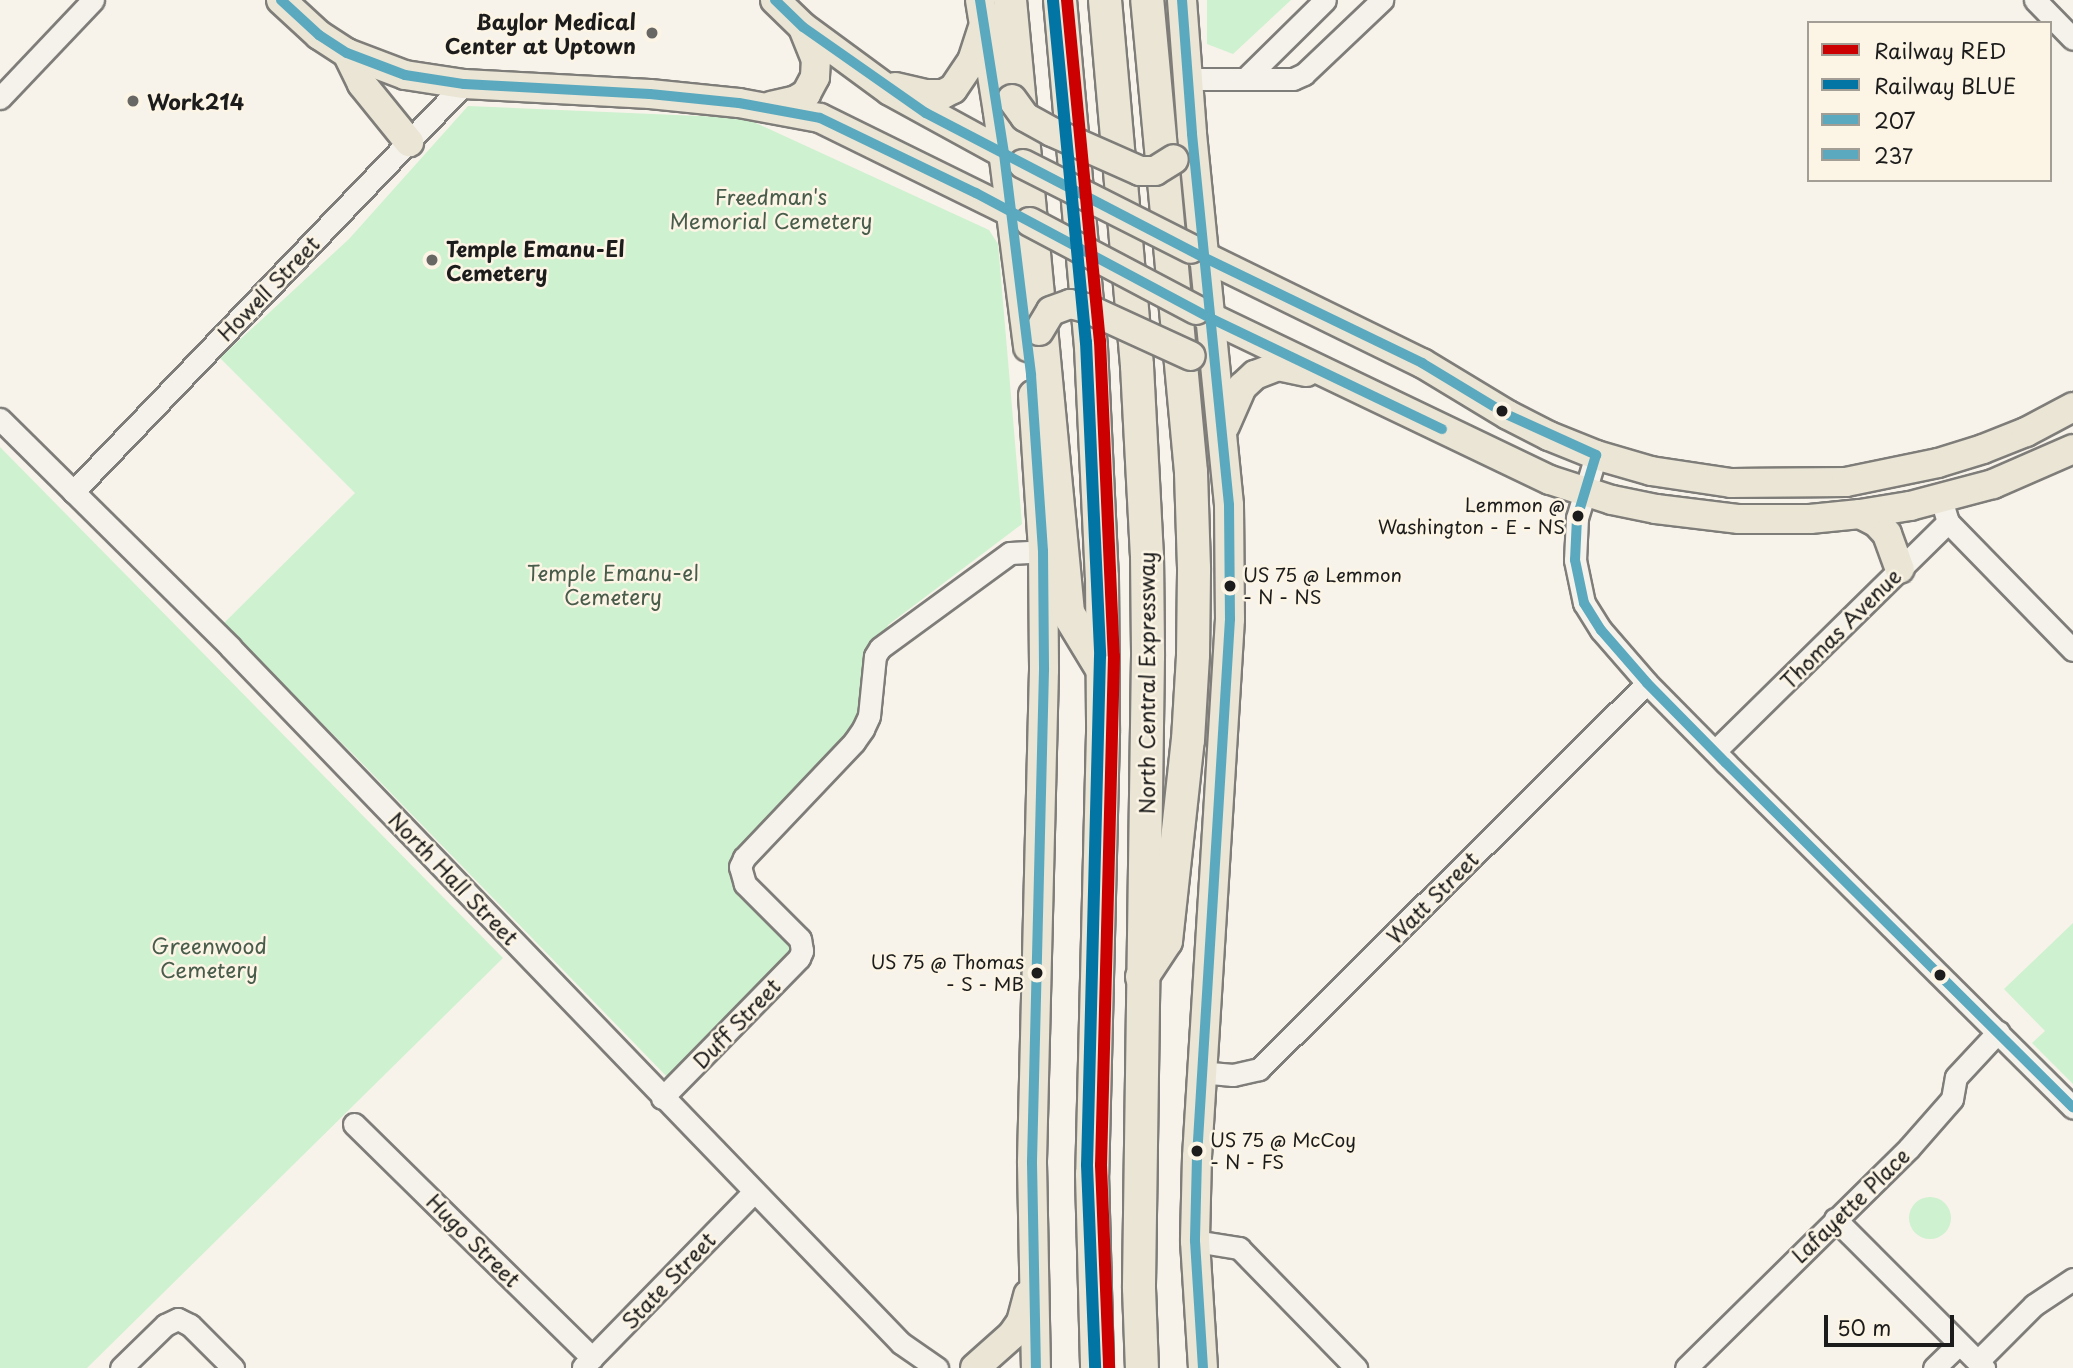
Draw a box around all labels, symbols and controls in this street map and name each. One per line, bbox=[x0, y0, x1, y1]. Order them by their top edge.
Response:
place label: Baylor Medical Center at Uptown bbox=[444, 8, 636, 58]
legend bbox=[1807, 21, 2052, 182]
marker: Baylor Medical Center at Uptown bbox=[642, 23, 662, 43]
text: Railway RED bbox=[1874, 34, 2006, 66]
text: Railway BLUE bbox=[1874, 69, 2016, 101]
place label: Work214 bbox=[147, 88, 244, 114]
marker: Work214 bbox=[125, 93, 141, 109]
text: 207 bbox=[1874, 104, 1915, 136]
text: 237 bbox=[1874, 139, 1913, 171]
park label: Freedman's Memorial Cemetery bbox=[670, 183, 872, 233]
street label: Howell Street bbox=[211, 230, 325, 346]
place label: Temple Emanu-El Cemetery bbox=[446, 235, 626, 285]
marker: Temple Emanu-El Cemetery bbox=[424, 252, 440, 268]
unlabelled marker bbox=[1495, 404, 1509, 418]
place label: Lemmon @ Washington - E - NS bbox=[1377, 494, 1565, 538]
marker: Lemmon @ Washington - E - NS bbox=[1571, 509, 1585, 523]
street label: North Central Expressway bbox=[1133, 550, 1159, 816]
park label: Temple Emanu-el Cemetery bbox=[526, 559, 700, 609]
street label: Thomas Avenue bbox=[1775, 563, 1905, 693]
place label: US 75 @ Lemmon - N - NS bbox=[1243, 564, 1404, 608]
marker: US 75 @ Lemmon - N - NS bbox=[1223, 579, 1237, 593]
street label: North Hall Street bbox=[384, 806, 524, 950]
street label: Watt Street bbox=[1381, 846, 1483, 948]
park label: Greenwood Cemetery bbox=[151, 932, 267, 982]
place label: US 75 @ Thomas - S - MB bbox=[869, 951, 1024, 995]
marker: US 75 @ Thomas - S - MB bbox=[1030, 966, 1044, 980]
unlabelled marker bbox=[1933, 968, 1947, 982]
street label: Duff Street bbox=[687, 973, 785, 1073]
place label: US 75 @ McCoy - N - FS bbox=[1210, 1129, 1357, 1173]
street label: Lafayette Place bbox=[1786, 1142, 1914, 1268]
marker: US 75 @ McCoy - N - FS bbox=[1190, 1144, 1204, 1158]
street label: Hugo Street bbox=[422, 1188, 526, 1292]
street label: State Street bbox=[616, 1227, 720, 1333]
scale bar bbox=[1828, 1302, 1958, 1346]
text: 50 m bbox=[1837, 1311, 1891, 1343]

